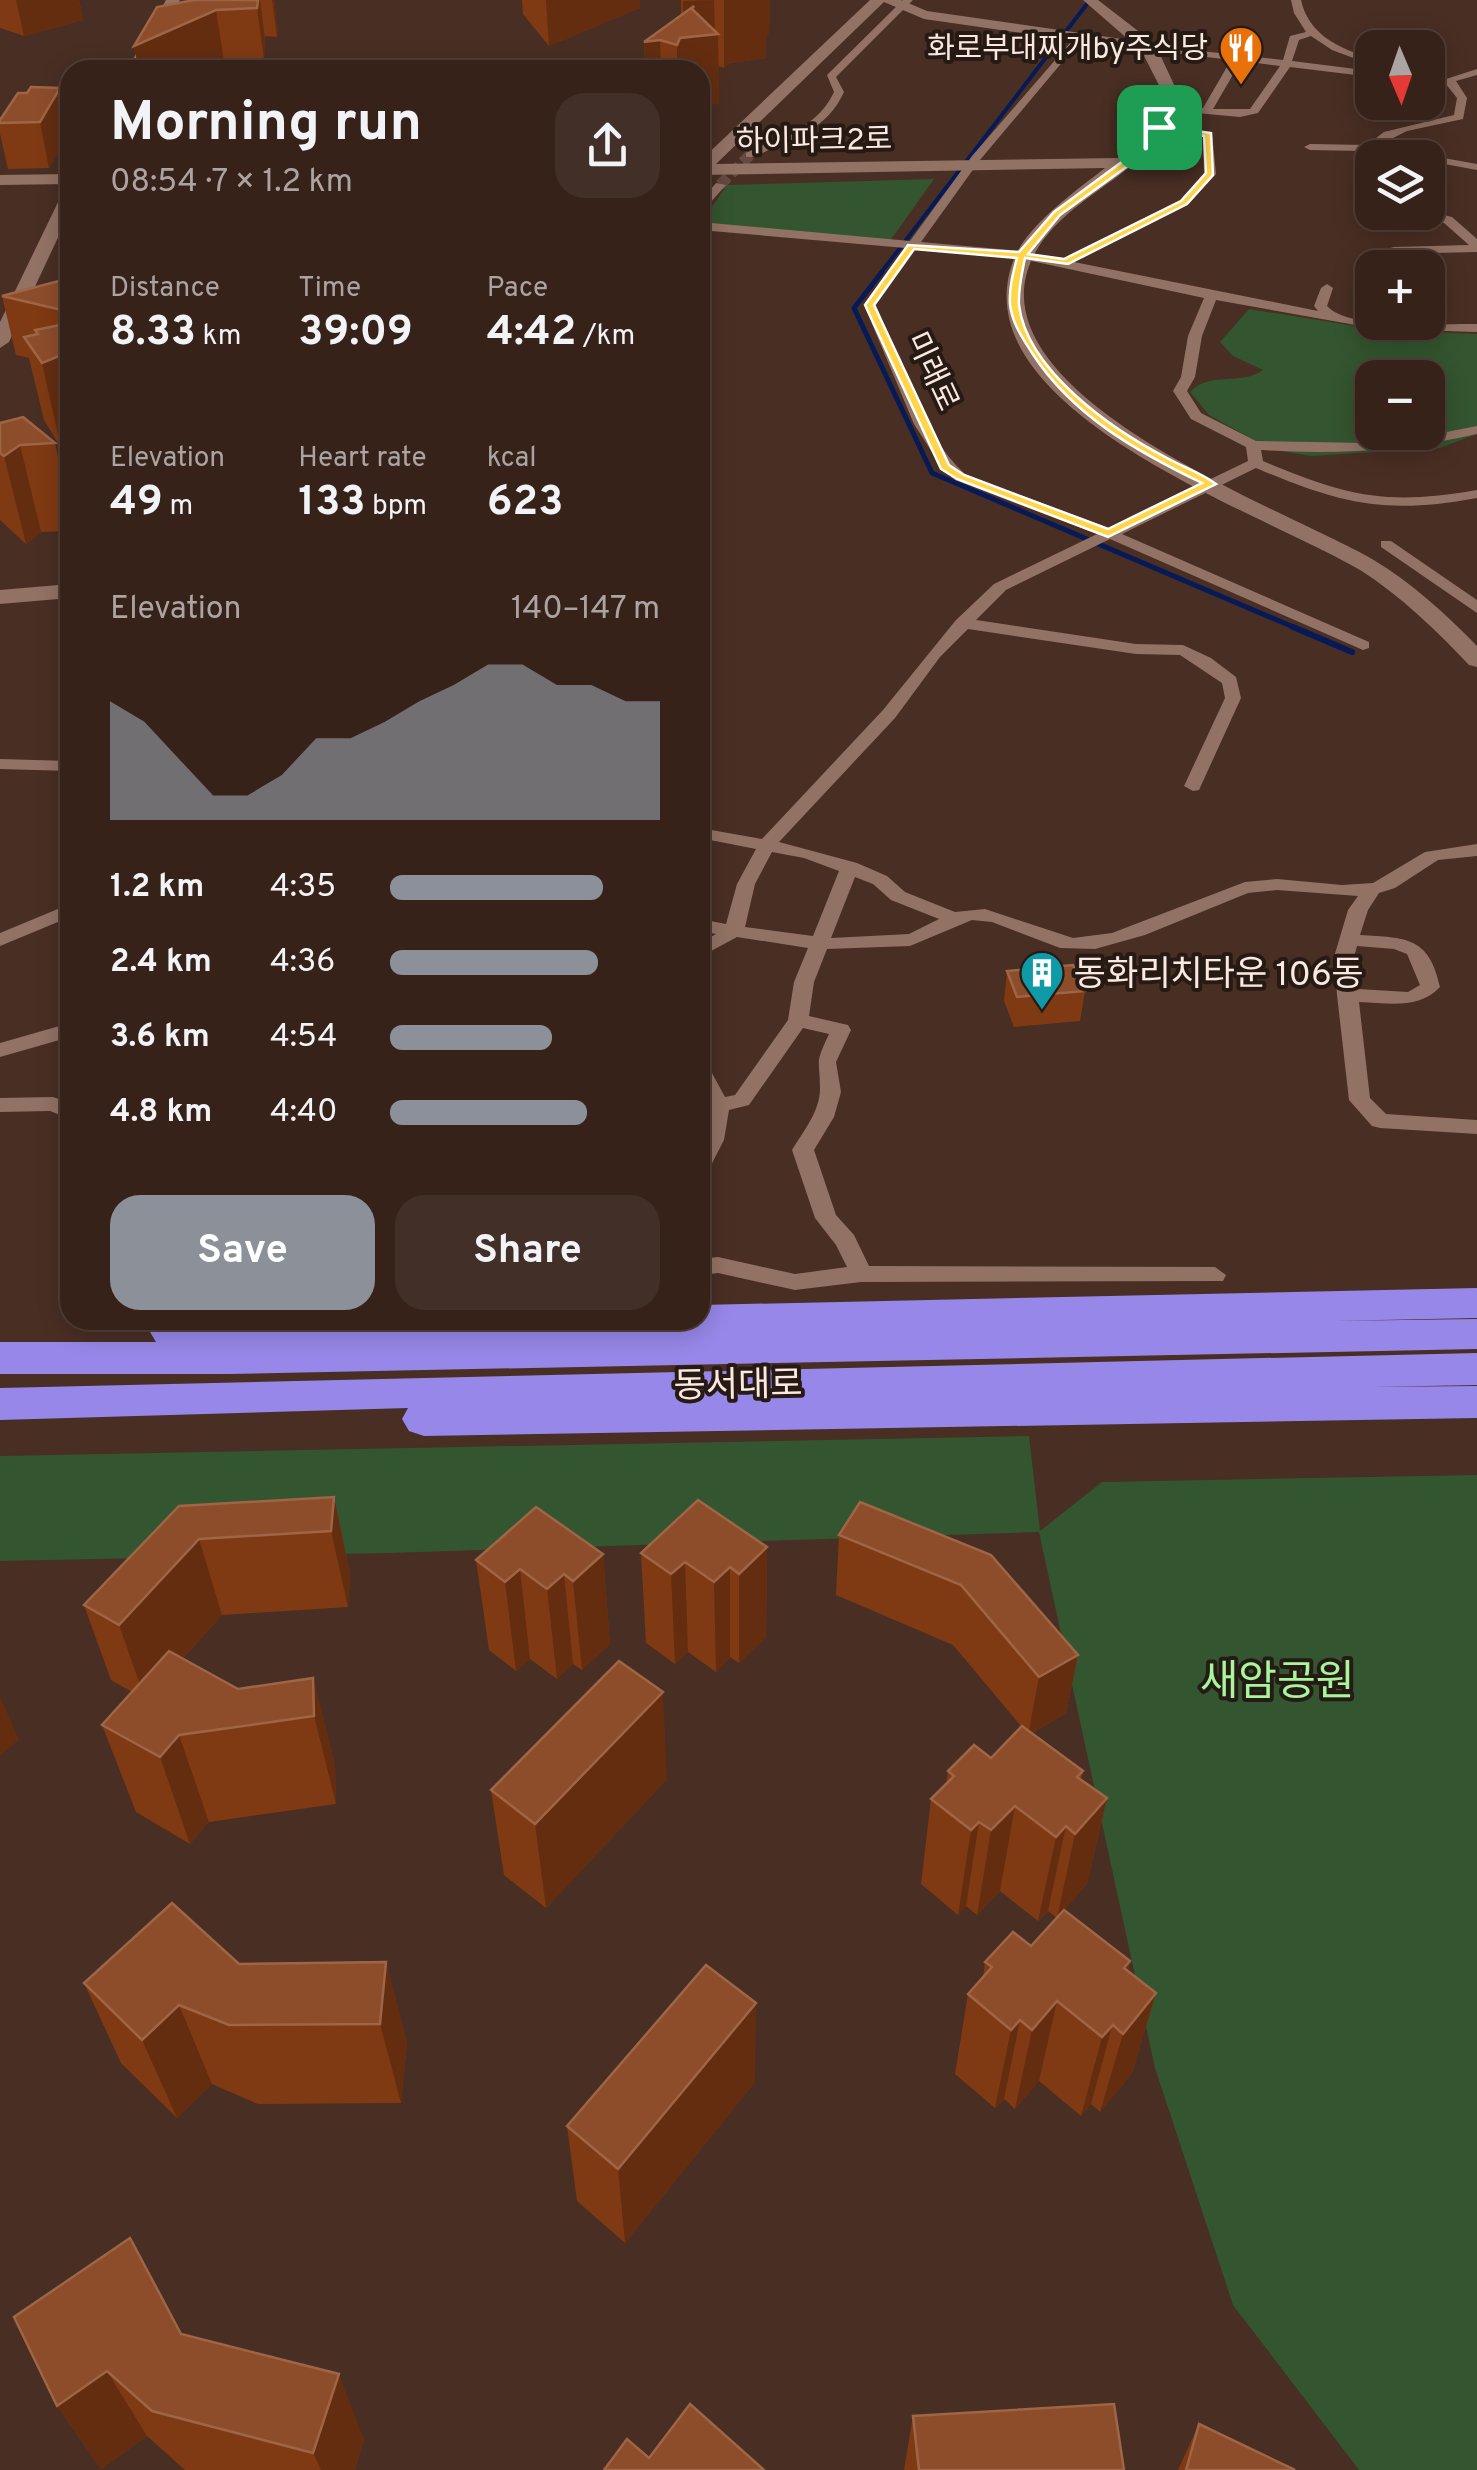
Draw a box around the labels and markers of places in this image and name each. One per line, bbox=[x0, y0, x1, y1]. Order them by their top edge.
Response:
restaurant icon: 화로부대찌개by주식당 bbox=[1218, 25, 1264, 86]
place label: 화로부대찌개by주식당 bbox=[927, 32, 1208, 69]
pin bbox=[1117, 85, 1202, 170]
building icon: 동화리치타운 106동 bbox=[1019, 950, 1065, 1011]
place label: 동화리치타운 106동 bbox=[1074, 954, 1364, 998]

